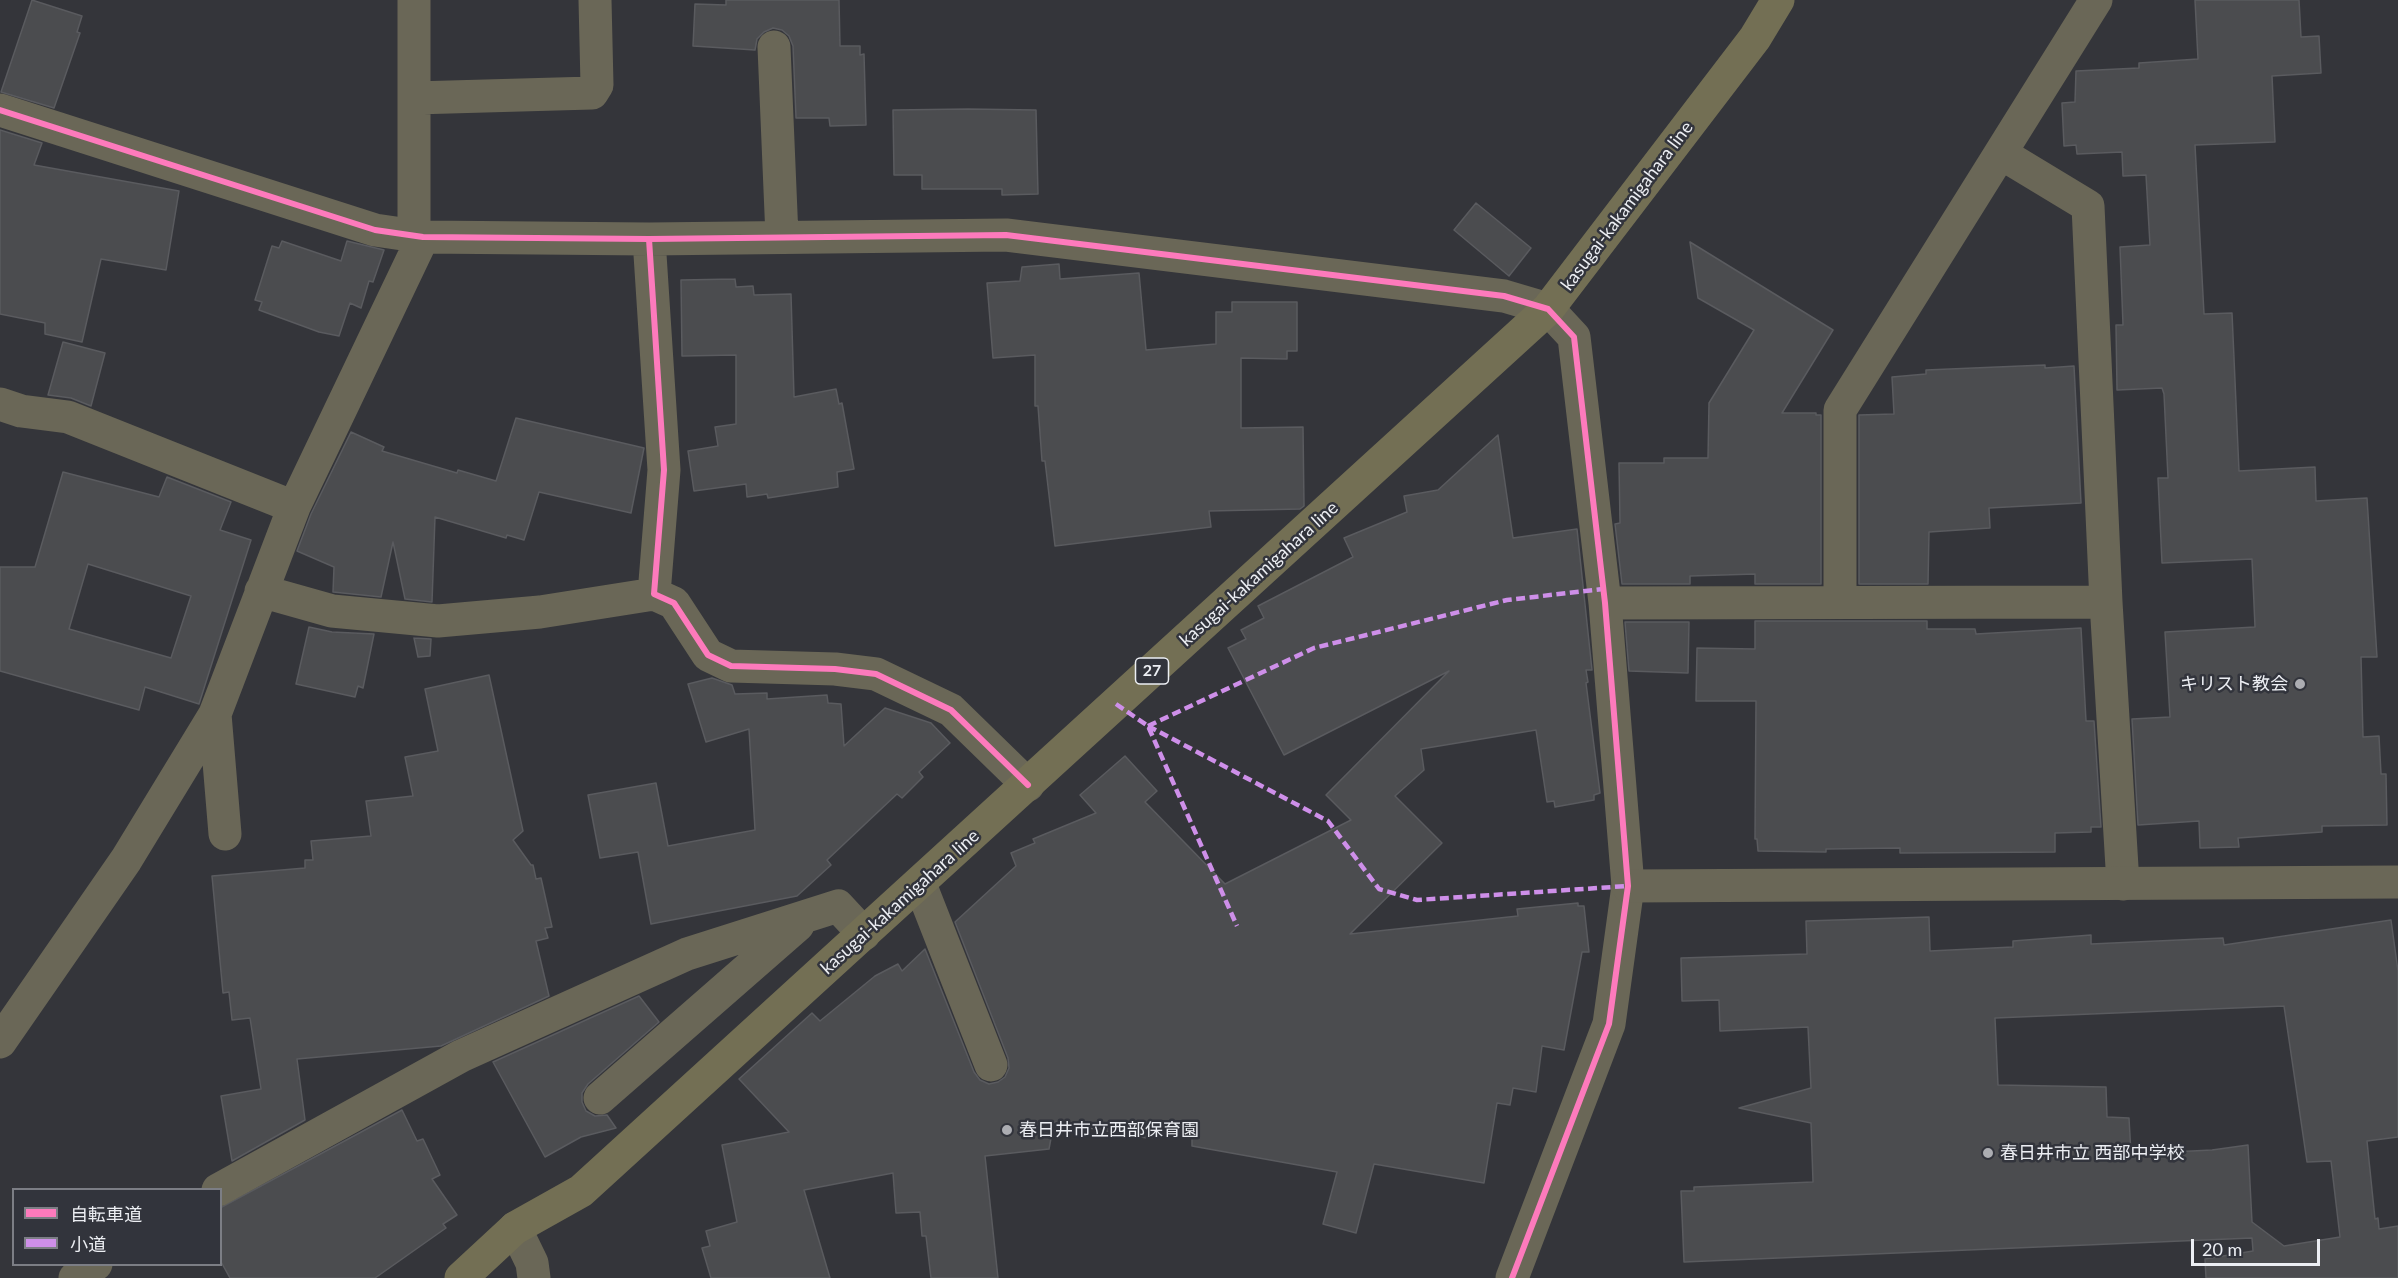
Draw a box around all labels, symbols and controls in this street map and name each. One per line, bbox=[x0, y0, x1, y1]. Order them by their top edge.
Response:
street label: kasugai-kakamigahara line bbox=[1556, 117, 1698, 295]
street label: kasugai-kakamigahara line bbox=[1175, 497, 1343, 651]
road number: 27 bbox=[1136, 658, 1168, 684]
place label: キリスト教会 bbox=[2180, 673, 2288, 695]
marker: キリスト教会 bbox=[2293, 677, 2307, 691]
street label: kasugai-kakamigahara line bbox=[816, 825, 984, 979]
place label: 春日井市立西部保育園 bbox=[1019, 1119, 1199, 1141]
marker: 春日井市立西部保育園 bbox=[1000, 1123, 1014, 1137]
place label: 春日井市立 西部中学校 bbox=[2000, 1142, 2185, 1164]
marker: 春日井市立 西部中学校 bbox=[1981, 1146, 1995, 1160]
legend bbox=[12, 1188, 222, 1266]
text: 自転車道 bbox=[70, 1203, 142, 1225]
scale bar bbox=[2194, 1227, 2323, 1265]
text: 小道 bbox=[70, 1233, 106, 1255]
text: 20 m bbox=[2202, 1238, 2242, 1260]

